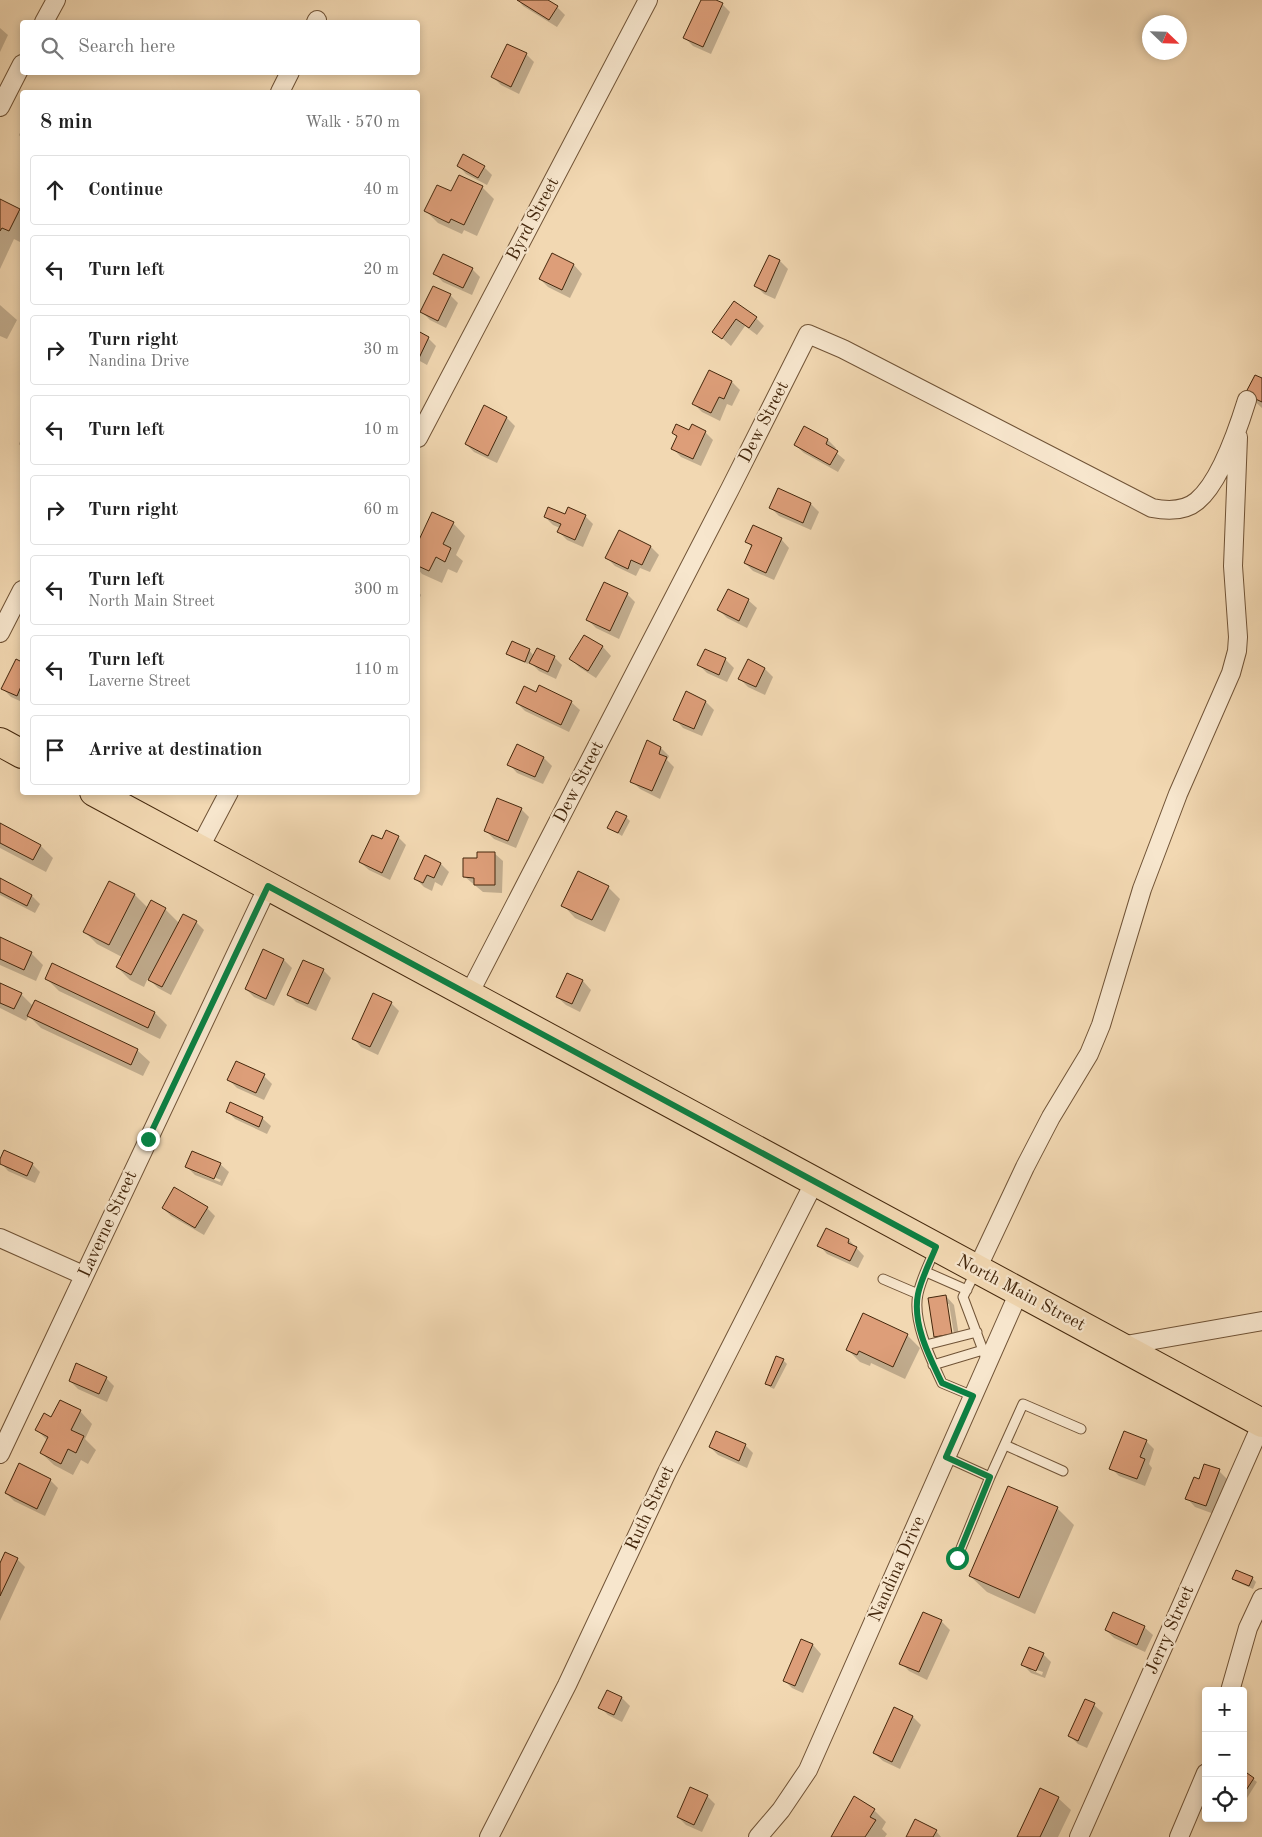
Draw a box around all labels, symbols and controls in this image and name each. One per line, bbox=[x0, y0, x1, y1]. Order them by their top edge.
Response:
north arrow bbox=[1142, 15, 1187, 60]
search box bbox=[20, 20, 420, 75]
icon: search bbox=[38, 34, 66, 62]
text: Search here bbox=[78, 38, 175, 57]
text: 8 min bbox=[40, 112, 93, 133]
text: Walk · 570 m bbox=[305, 115, 400, 131]
street label: Byrd Street bbox=[504, 174, 562, 264]
icon: ahead bbox=[41, 176, 69, 204]
text: Continue bbox=[88, 181, 163, 200]
text: 40 m bbox=[363, 182, 399, 198]
icon: left bbox=[41, 256, 69, 284]
text: Turn left bbox=[88, 261, 165, 280]
text: 20 m bbox=[363, 262, 399, 278]
text: Turn right bbox=[88, 331, 178, 350]
icon: right bbox=[41, 336, 69, 364]
text: 30 m bbox=[363, 342, 399, 358]
text: Nandina Drive bbox=[88, 354, 189, 370]
street label: Dew Street bbox=[736, 378, 792, 466]
icon: left bbox=[41, 416, 69, 444]
text: Turn left bbox=[88, 421, 165, 440]
text: 10 m bbox=[363, 422, 399, 438]
icon: right bbox=[41, 496, 69, 524]
text: Turn right bbox=[88, 501, 178, 520]
text: 60 m bbox=[363, 502, 399, 518]
text: Turn left bbox=[88, 571, 165, 590]
icon: left bbox=[41, 576, 69, 604]
text: 300 m bbox=[354, 582, 399, 598]
text: North Main Street bbox=[88, 594, 215, 610]
text: Turn left bbox=[88, 651, 165, 670]
icon: left bbox=[41, 656, 69, 684]
text: 110 m bbox=[354, 662, 399, 678]
text: Laverne Street bbox=[88, 674, 191, 690]
icon: arrive bbox=[41, 736, 69, 764]
street label: Dew Street bbox=[551, 738, 607, 826]
text: Arrive at destination bbox=[88, 741, 262, 760]
route end bbox=[137, 1128, 160, 1151]
street label: Laverne Street bbox=[75, 1168, 141, 1280]
street label: North Main Street bbox=[954, 1252, 1088, 1334]
street label: Ruth Street bbox=[623, 1463, 677, 1553]
street label: Nandina Drive bbox=[866, 1513, 928, 1625]
route start bbox=[946, 1547, 969, 1570]
street label: Jerry Street bbox=[1142, 1583, 1198, 1677]
map controls bbox=[1202, 1687, 1247, 1822]
button: + bbox=[1202, 1687, 1247, 1732]
button: − bbox=[1202, 1732, 1247, 1777]
button: locate bbox=[1202, 1777, 1247, 1822]

